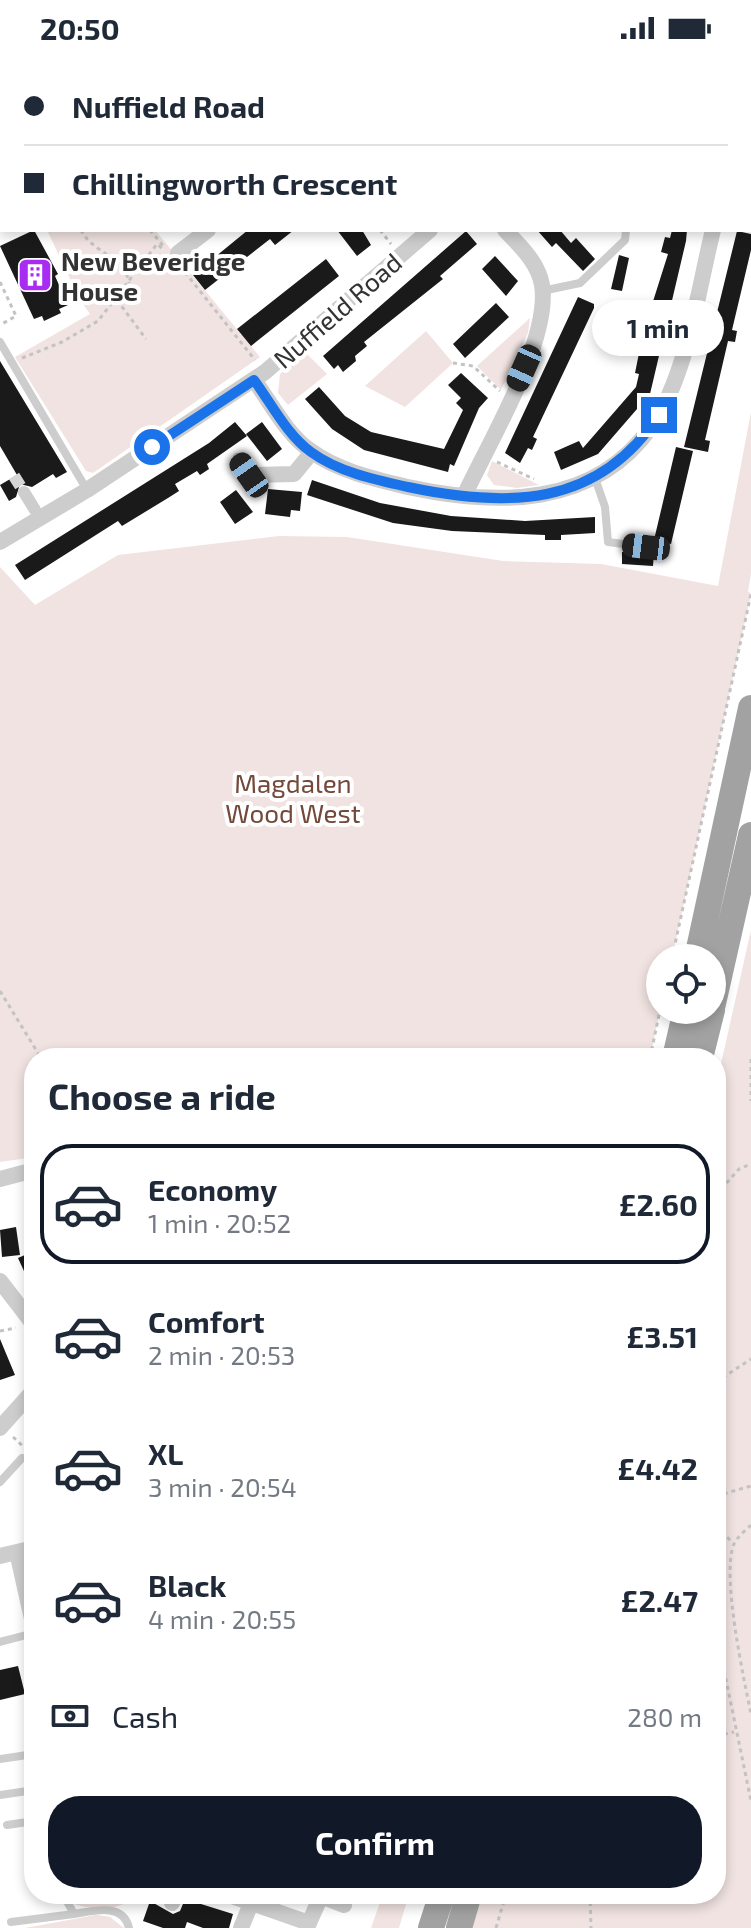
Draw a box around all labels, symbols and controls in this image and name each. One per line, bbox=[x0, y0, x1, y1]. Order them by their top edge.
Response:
text: 20:50 bbox=[40, 10, 120, 46]
text: Nuffield Road bbox=[72, 88, 265, 124]
text: Chillingworth Crescent bbox=[72, 165, 397, 201]
place label: New Beveridge House bbox=[61, 245, 245, 306]
street label: Nuffield Road bbox=[267, 246, 407, 374]
building icon: New Beveridge House bbox=[16, 256, 54, 294]
callout: 1 min bbox=[593, 299, 725, 355]
text: 1 min bbox=[627, 312, 689, 343]
car bbox=[503, 341, 545, 395]
route end bbox=[641, 397, 677, 433]
route start bbox=[134, 429, 170, 465]
car bbox=[225, 448, 273, 502]
car bbox=[621, 532, 671, 562]
park label: Magdalen Wood West bbox=[225, 767, 361, 828]
map controls bbox=[646, 944, 726, 1024]
button: locate bbox=[646, 944, 726, 1024]
text: Choose a ride bbox=[48, 1074, 276, 1117]
icon: car bbox=[52, 1168, 124, 1240]
text: Economy bbox=[148, 1171, 277, 1207]
text: £2.60 bbox=[619, 1186, 698, 1222]
text: 1 min · 20:52 bbox=[148, 1207, 291, 1238]
icon: car bbox=[52, 1300, 124, 1372]
text: Comfort bbox=[148, 1303, 265, 1339]
text: £3.51 bbox=[627, 1318, 698, 1354]
text: 2 min · 20:53 bbox=[148, 1339, 295, 1370]
icon: car bbox=[52, 1432, 124, 1504]
text: XL bbox=[148, 1435, 183, 1471]
text: £4.42 bbox=[618, 1450, 698, 1486]
text: 3 min · 20:54 bbox=[148, 1471, 297, 1502]
icon: car bbox=[52, 1564, 124, 1636]
text: Black bbox=[148, 1567, 226, 1603]
text: £2.47 bbox=[621, 1582, 698, 1618]
text: 4 min · 20:55 bbox=[148, 1603, 296, 1634]
icon: cash bbox=[48, 1694, 92, 1738]
text: Cash bbox=[112, 1698, 178, 1734]
text: 280 m bbox=[627, 1701, 702, 1732]
button: Confirm bbox=[48, 1796, 702, 1888]

